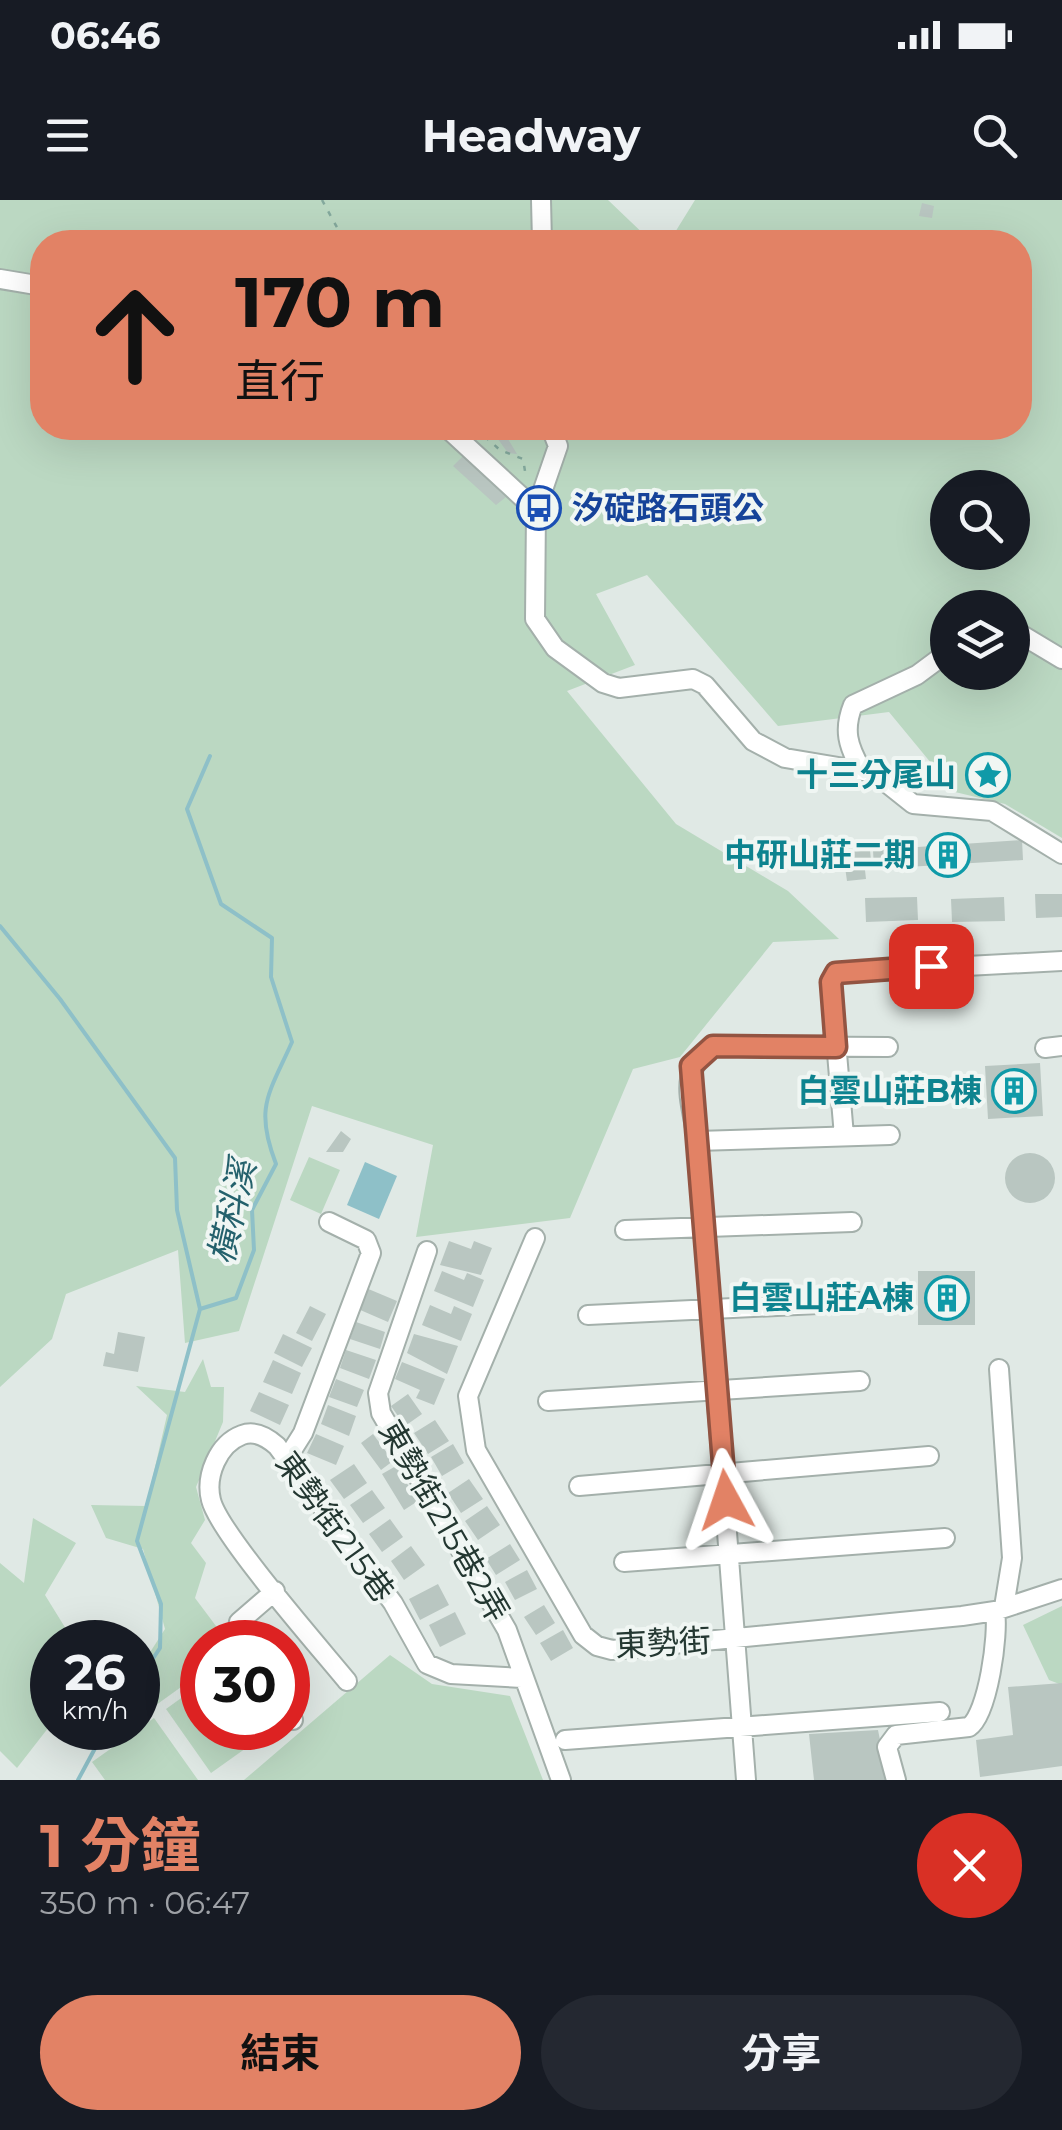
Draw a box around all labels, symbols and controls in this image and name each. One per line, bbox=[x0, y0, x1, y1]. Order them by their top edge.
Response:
text: 06:46 bbox=[50, 12, 160, 59]
icon: menu bbox=[40, 108, 95, 163]
text: Headway bbox=[422, 108, 640, 163]
icon: search bbox=[967, 108, 1022, 163]
text: 170 m bbox=[235, 259, 445, 345]
icon: ahead bbox=[70, 270, 200, 400]
text: 直行 bbox=[235, 353, 325, 408]
map controls bbox=[930, 470, 1030, 690]
button: search bbox=[930, 470, 1030, 570]
bus stop icon: 汐碇路石頭公 bbox=[516, 485, 562, 531]
place label: 汐碇路石頭公 bbox=[572, 488, 764, 527]
button: layers bbox=[930, 590, 1030, 690]
place icon: 十三分尾山 bbox=[965, 752, 1011, 798]
place label: 十三分尾山 bbox=[796, 755, 956, 794]
building icon: 中研山莊二期 bbox=[925, 832, 971, 878]
place label: 中研山莊二期 bbox=[724, 835, 916, 874]
pin bbox=[889, 924, 974, 1009]
icon: arrive bbox=[904, 939, 959, 994]
building icon: 白雲山莊B棟 bbox=[991, 1068, 1037, 1114]
place label: 白雲山莊B棟 bbox=[798, 1071, 982, 1110]
water label: 橫科溪 bbox=[199, 1151, 265, 1268]
building icon: 白雲山莊A棟 bbox=[924, 1275, 970, 1321]
place label: 白雲山莊A棟 bbox=[729, 1278, 914, 1317]
street label: 東勢街215巷2弄 bbox=[371, 1413, 518, 1628]
street label: 東勢街215巷 bbox=[268, 1444, 403, 1609]
position arrow bbox=[674, 1448, 778, 1552]
speed limit sign: 30 bbox=[180, 1620, 310, 1750]
street label: 東勢街 bbox=[614, 1621, 712, 1664]
text: 26 bbox=[64, 1642, 126, 1703]
text: km/h bbox=[62, 1695, 128, 1725]
text: 1 分鐘 bbox=[40, 1809, 201, 1882]
button: close bbox=[917, 1813, 1022, 1918]
text: 350 m · 06:47 bbox=[40, 1883, 250, 1922]
button: 結束 bbox=[40, 1995, 521, 2110]
button: 分享 bbox=[541, 1995, 1022, 2110]

